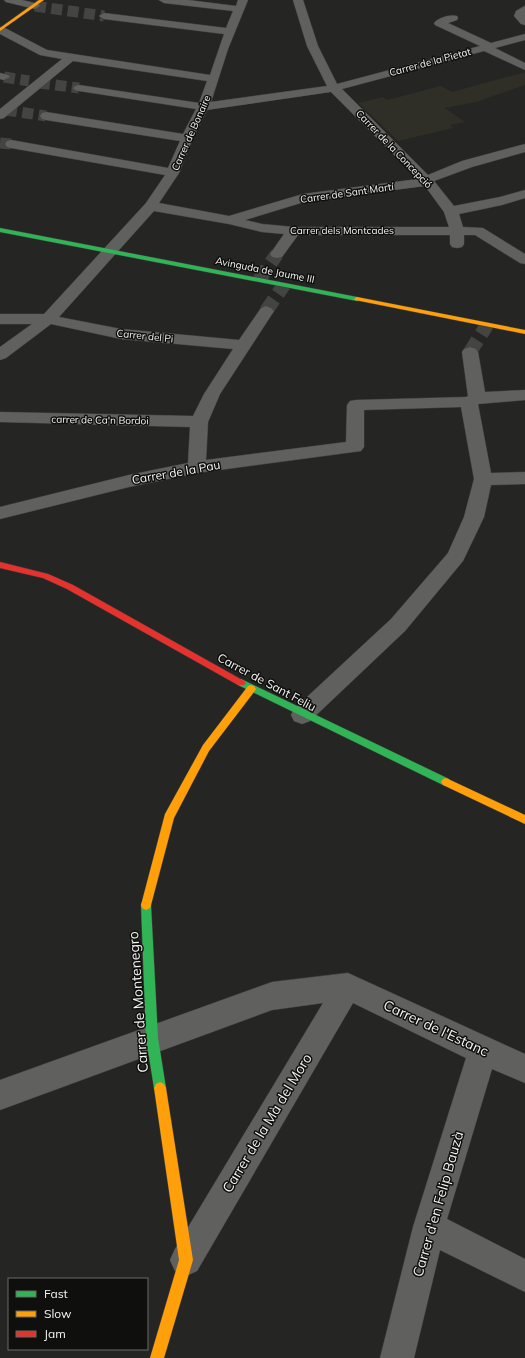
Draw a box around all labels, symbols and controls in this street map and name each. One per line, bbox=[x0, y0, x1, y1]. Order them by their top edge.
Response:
street label: Carrer de la Pietat bbox=[388, 45, 473, 79]
street label: Carrer de Bonaire bbox=[169, 93, 213, 173]
street label: Carrer de la Concepció bbox=[353, 107, 435, 191]
street label: Carrer de Sant Martí bbox=[299, 180, 395, 206]
street label: Carrer dels Montcades bbox=[290, 224, 394, 237]
street label: Avinguda de Jaume III bbox=[214, 254, 316, 286]
street label: Carrer del Pi bbox=[116, 327, 174, 345]
street label: carrer de Ca'n Bordoi bbox=[51, 413, 149, 427]
street label: Carrer de la Pau bbox=[131, 457, 221, 487]
street label: Carrer de Sant Feliu bbox=[215, 650, 319, 714]
street label: Carrer de Montenegro bbox=[124, 931, 152, 1073]
street label: Carrer de l'Estanc bbox=[381, 996, 491, 1060]
street label: Carrer de la Mà del Moro bbox=[218, 1050, 316, 1196]
street label: Carrer d'en Felip Bauzà bbox=[409, 1129, 467, 1279]
legend bbox=[8, 1278, 148, 1350]
text: Fast bbox=[44, 1286, 68, 1301]
text: Slow bbox=[44, 1306, 72, 1321]
text: Jam bbox=[44, 1326, 66, 1341]

